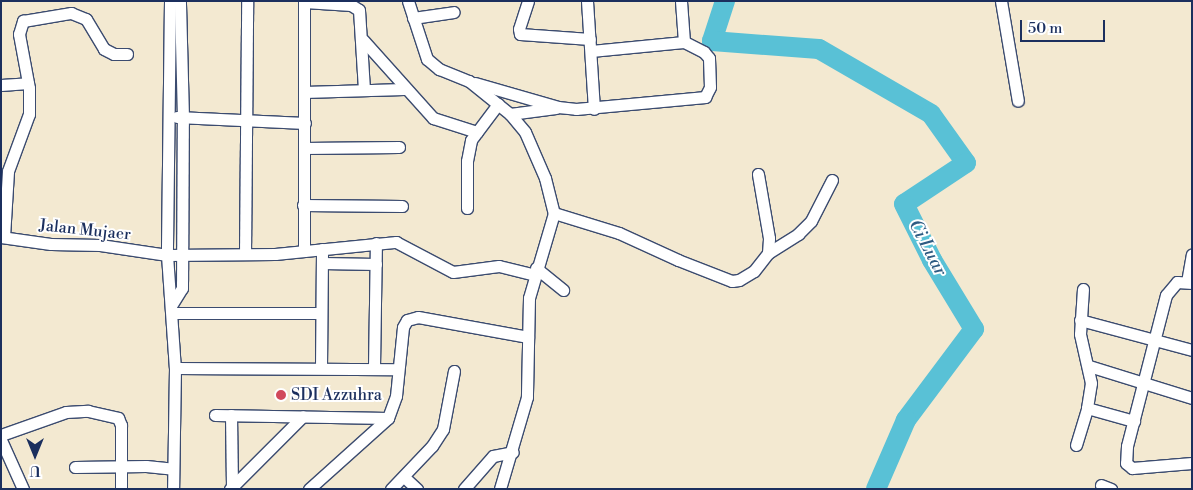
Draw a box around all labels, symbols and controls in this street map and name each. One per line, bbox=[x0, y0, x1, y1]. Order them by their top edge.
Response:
scale bar bbox=[1023, 10, 1108, 42]
text: 50 m bbox=[1028, 19, 1062, 38]
street label: Jalan Mujaer bbox=[38, 216, 132, 244]
water label: Ci Luar bbox=[903, 216, 951, 280]
place label: SDI Azzuhra bbox=[291, 385, 382, 405]
marker: SDI Azzuhra bbox=[275, 389, 287, 401]
north arrow bbox=[10, 430, 60, 480]
text: U bbox=[30, 461, 40, 479]

